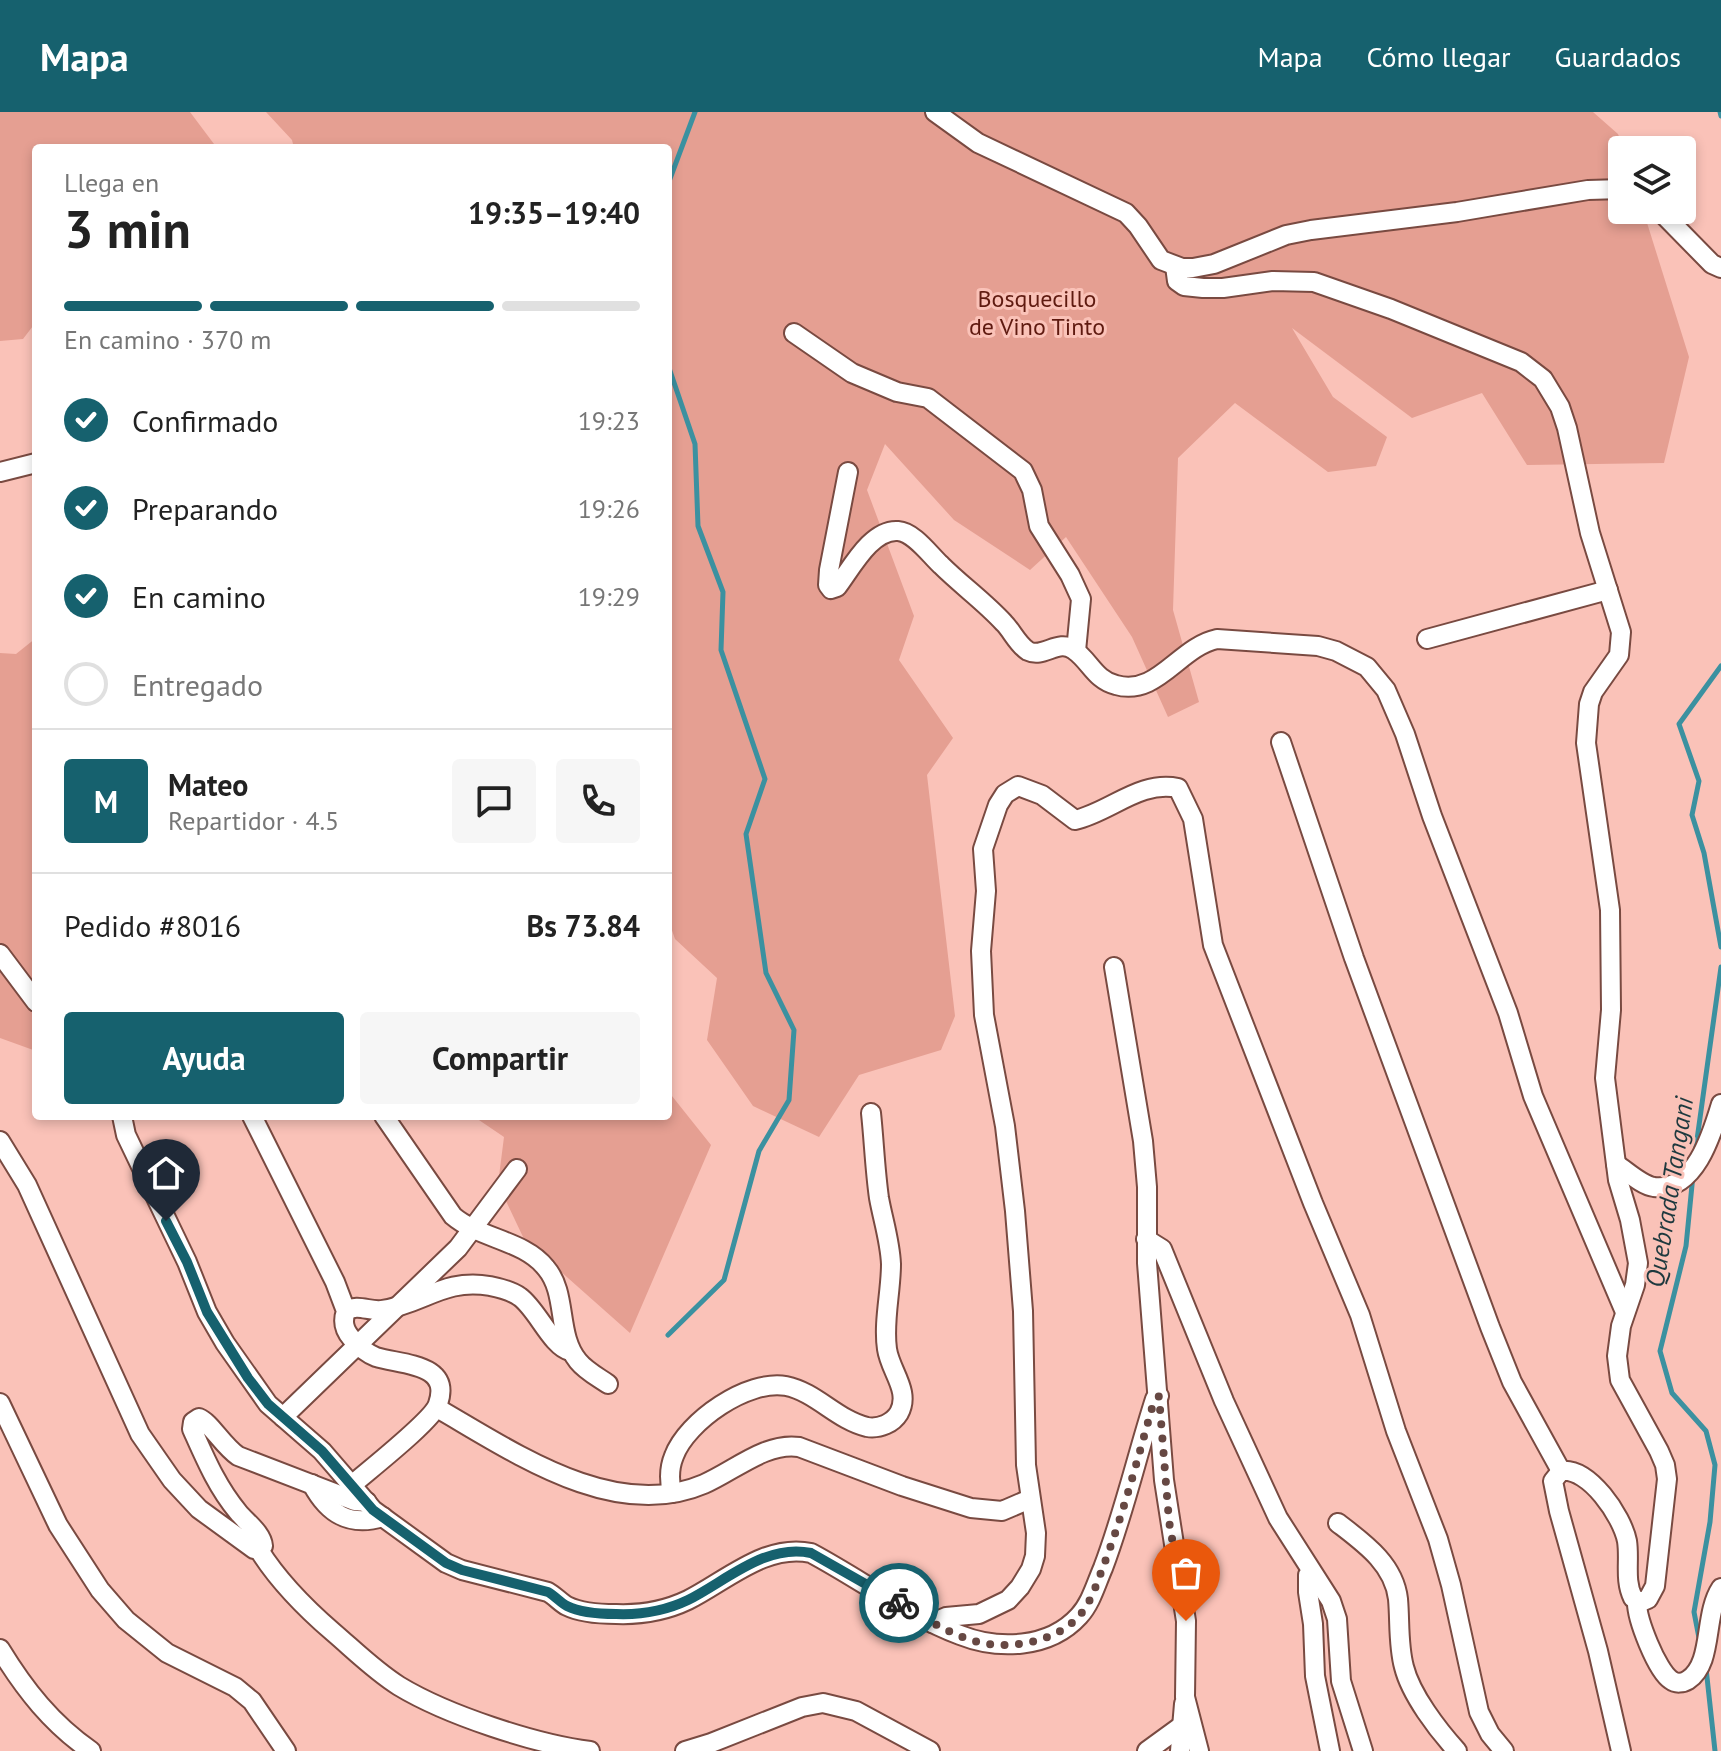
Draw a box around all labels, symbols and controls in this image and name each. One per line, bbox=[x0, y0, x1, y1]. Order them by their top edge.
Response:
text: Mapa bbox=[40, 32, 129, 81]
text: Mapa bbox=[1258, 38, 1323, 75]
text: Cómo llegar bbox=[1367, 38, 1511, 75]
text: Guardados bbox=[1555, 38, 1681, 75]
map controls bbox=[1608, 136, 1696, 224]
button: layers bbox=[1608, 136, 1696, 224]
text: Llega en bbox=[64, 166, 159, 199]
text: 19:35–19:40 bbox=[468, 193, 640, 232]
text: 3 min bbox=[64, 195, 191, 262]
park label: Bosquecillo de Vino Tinto bbox=[969, 283, 1105, 342]
text: En camino · 370 m bbox=[64, 323, 271, 356]
icon: check bbox=[64, 398, 108, 442]
text: Confirmado bbox=[132, 401, 278, 440]
text: 19:23 bbox=[578, 404, 640, 437]
icon: check bbox=[64, 486, 108, 530]
text: Preparando bbox=[132, 489, 278, 528]
text: 19:26 bbox=[578, 492, 640, 525]
icon: check bbox=[64, 574, 108, 618]
text: En camino bbox=[132, 577, 266, 616]
text: 19:29 bbox=[578, 580, 640, 613]
text: Entregado bbox=[132, 665, 263, 704]
button: chat bbox=[452, 759, 536, 843]
button: phone bbox=[556, 759, 640, 843]
text: Mateo bbox=[168, 765, 248, 804]
text: M bbox=[94, 782, 118, 821]
text: Repartidor · 4.5 bbox=[168, 804, 339, 837]
text: Pedido #8016 bbox=[64, 906, 241, 945]
text: Bs 73.84 bbox=[527, 906, 640, 945]
button: Ayuda bbox=[64, 1012, 344, 1104]
button: Compartir bbox=[360, 1012, 640, 1104]
water label: Quebrada Tangani bbox=[1638, 1093, 1701, 1290]
pin bbox=[132, 1139, 200, 1221]
icon: home bbox=[144, 1151, 188, 1195]
pin bbox=[1152, 1539, 1220, 1621]
icon: bag bbox=[1164, 1551, 1208, 1595]
courier bbox=[859, 1563, 939, 1643]
icon: bike bbox=[877, 1581, 921, 1625]

